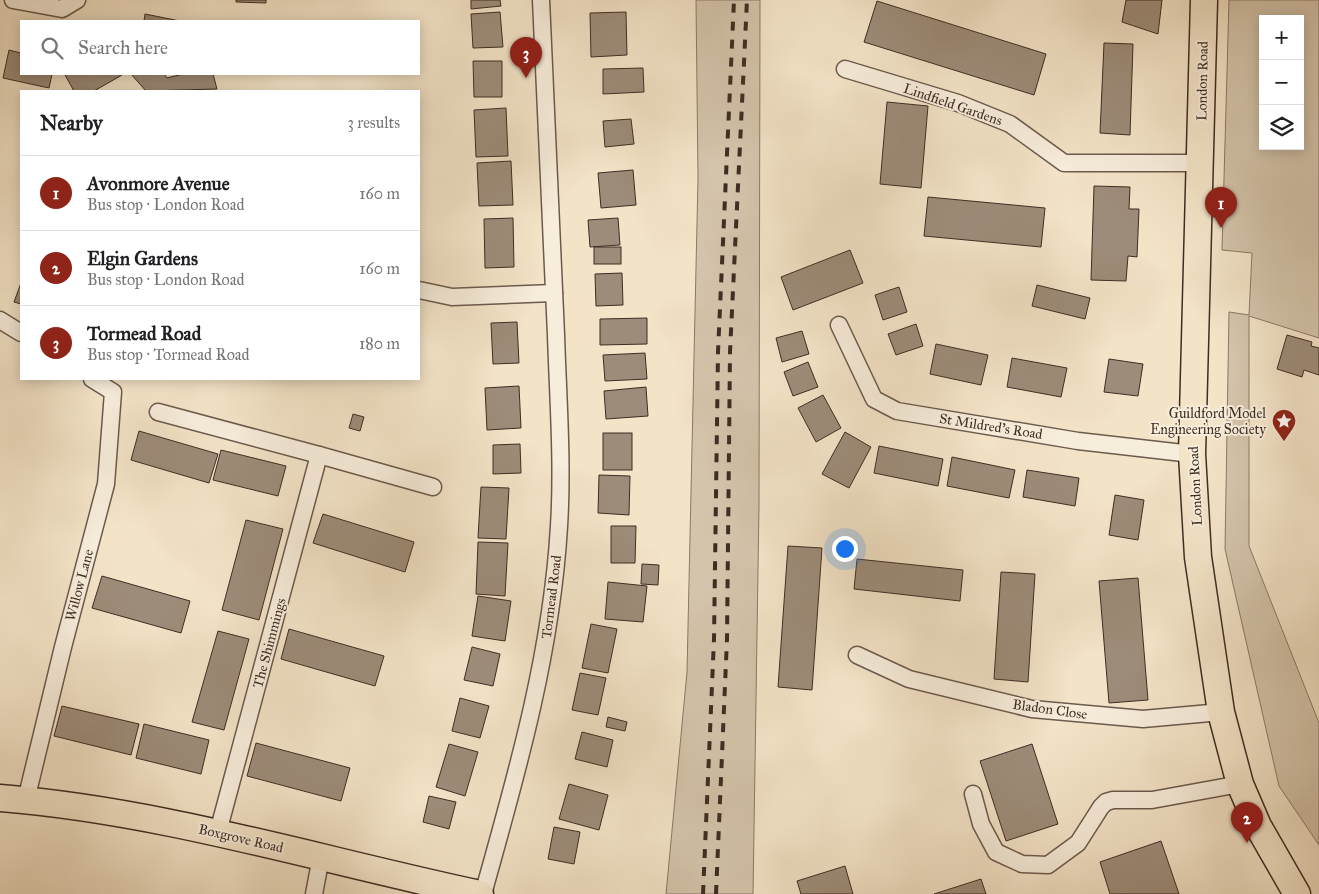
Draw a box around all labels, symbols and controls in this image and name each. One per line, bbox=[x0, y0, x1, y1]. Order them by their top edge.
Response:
map controls bbox=[1259, 15, 1304, 150]
button: + bbox=[1259, 15, 1304, 60]
search box bbox=[20, 20, 420, 75]
icon: search bbox=[38, 34, 66, 62]
text: Search here bbox=[78, 36, 168, 59]
pin: 3 bbox=[510, 37, 542, 78]
street label: London Road bbox=[1193, 41, 1212, 121]
button: − bbox=[1259, 60, 1304, 105]
street label: Lindfield Gardens bbox=[901, 80, 1004, 129]
button: layers bbox=[1259, 105, 1304, 150]
text: Nearby bbox=[40, 110, 103, 136]
text: 3 results bbox=[347, 113, 400, 132]
text: Avonmore Avenue bbox=[87, 172, 230, 195]
text: 1 bbox=[53, 184, 59, 203]
text: 160 m bbox=[359, 184, 400, 203]
pin: 1 bbox=[1205, 187, 1237, 228]
text: Bus stop · London Road bbox=[87, 195, 245, 214]
text: Elgin Gardens bbox=[87, 247, 198, 270]
text: 2 bbox=[52, 259, 60, 278]
text: 160 m bbox=[359, 259, 400, 278]
text: Bus stop · London Road bbox=[87, 270, 245, 289]
text: Tormead Road bbox=[87, 322, 201, 345]
text: 3 bbox=[53, 334, 59, 353]
text: 180 m bbox=[359, 334, 400, 353]
text: Bus stop · Tormead Road bbox=[87, 345, 250, 364]
place label: Guildford Model Engineering Society bbox=[1150, 405, 1266, 438]
place icon: Guildford Model Engineering Society bbox=[1271, 408, 1297, 442]
street label: St Mildred's Road bbox=[938, 410, 1044, 443]
street label: London Road bbox=[1185, 446, 1206, 526]
your location bbox=[832, 536, 858, 562]
street label: Willow Lane bbox=[62, 547, 97, 623]
street label: Tormead Road bbox=[538, 554, 565, 640]
street label: The Shimmings bbox=[249, 596, 290, 690]
street label: Bladon Close bbox=[1012, 696, 1088, 723]
pin: 2 bbox=[1231, 802, 1263, 843]
street label: Boxgrove Road bbox=[197, 820, 285, 857]

